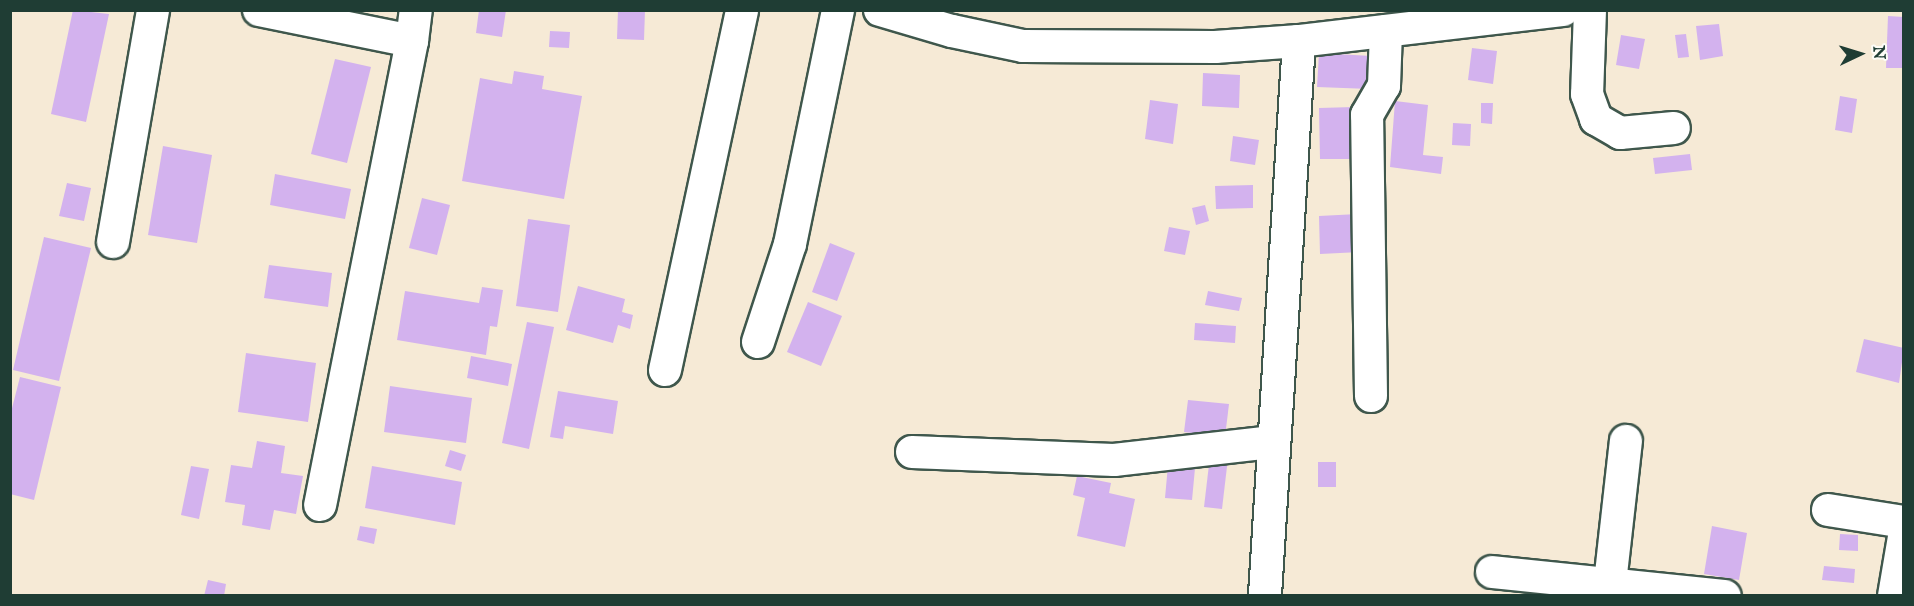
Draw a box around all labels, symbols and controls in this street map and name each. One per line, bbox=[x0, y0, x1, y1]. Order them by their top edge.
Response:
north arrow bbox=[1830, 24, 1890, 84]
text: N bbox=[1867, 45, 1888, 60]

